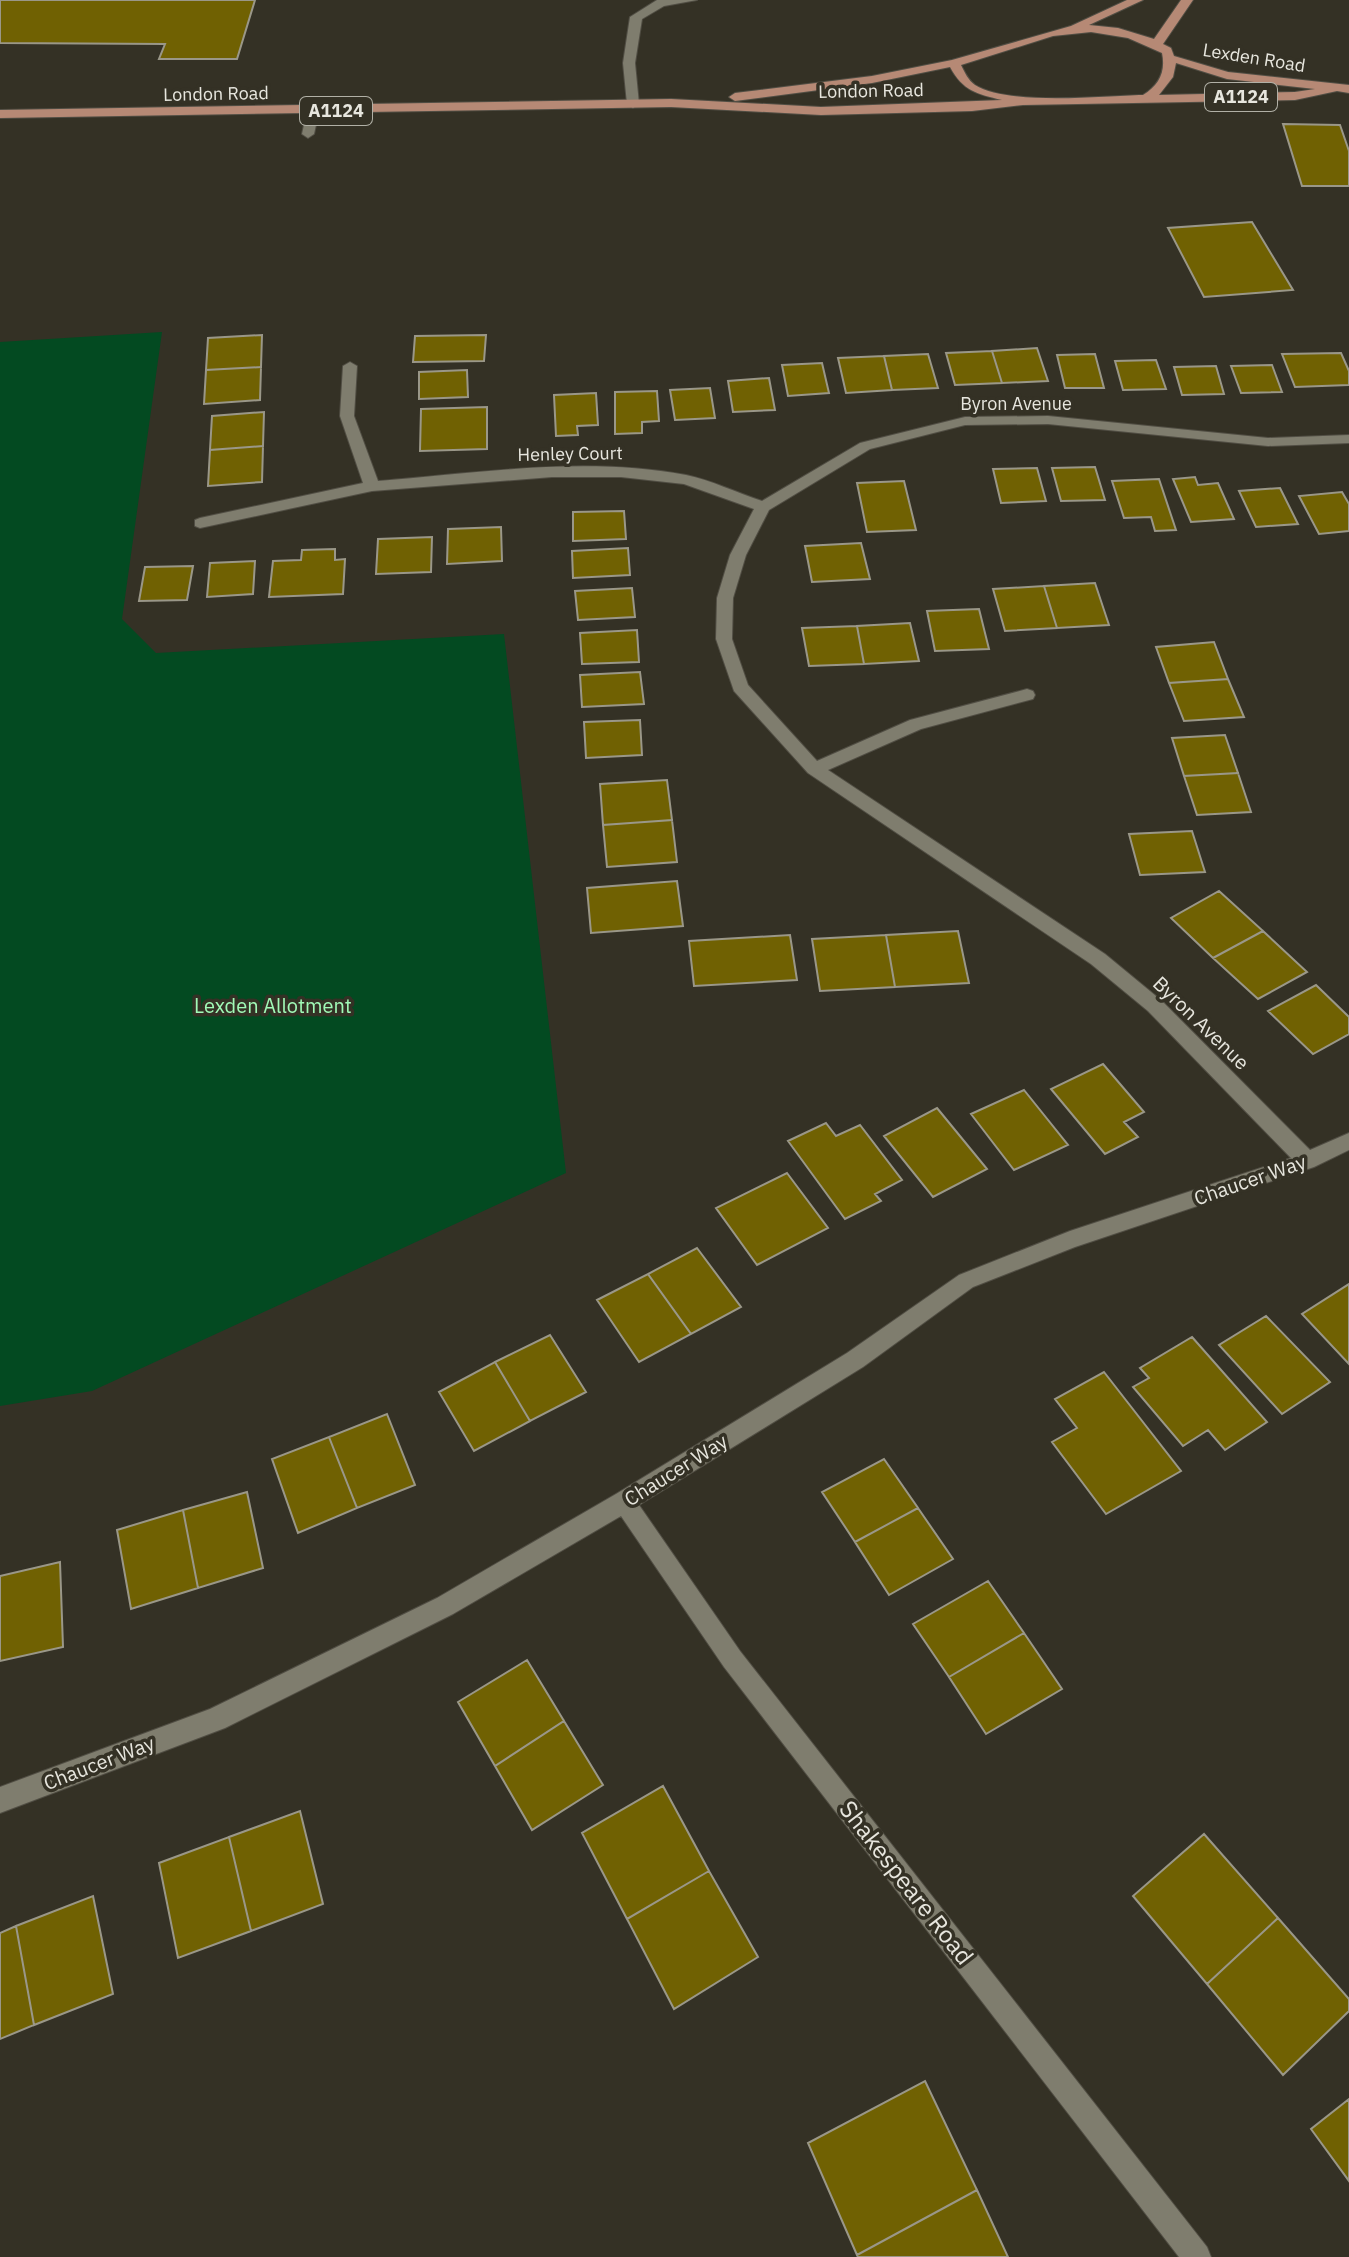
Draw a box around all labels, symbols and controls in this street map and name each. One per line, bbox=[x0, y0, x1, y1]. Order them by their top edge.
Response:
street label: Lexden Road bbox=[1201, 38, 1307, 77]
street label: London Road bbox=[818, 78, 924, 103]
street label: London Road bbox=[163, 81, 269, 106]
road number: A1124 bbox=[1205, 83, 1277, 111]
road number: A1124 bbox=[300, 97, 372, 125]
street label: Byron Avenue bbox=[960, 392, 1072, 415]
street label: Henley Court bbox=[517, 441, 623, 466]
street label: Byron Avenue bbox=[1147, 970, 1255, 1075]
park label: Lexden Allotment bbox=[194, 992, 352, 1019]
street label: Chaucer Way bbox=[1190, 1148, 1310, 1211]
street label: Chaucer Way bbox=[619, 1427, 733, 1512]
street label: Chaucer Way bbox=[39, 1729, 158, 1796]
street label: Shakespeare Road bbox=[833, 1794, 981, 1971]

